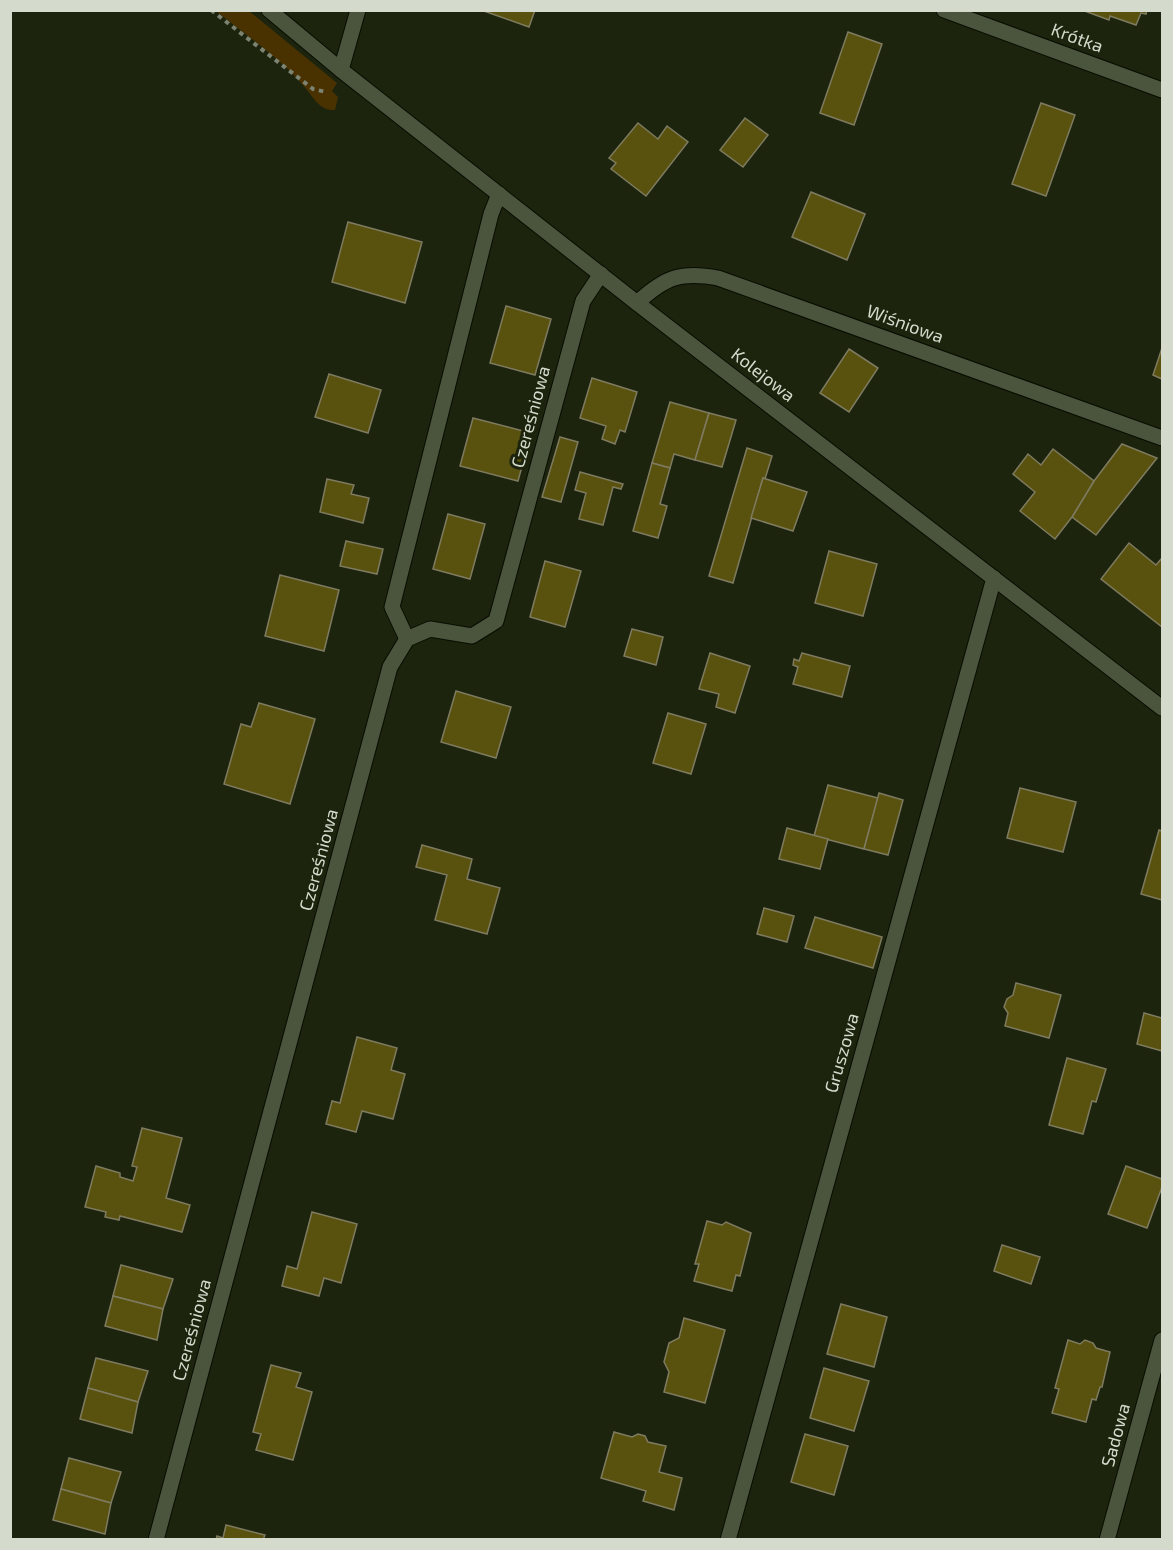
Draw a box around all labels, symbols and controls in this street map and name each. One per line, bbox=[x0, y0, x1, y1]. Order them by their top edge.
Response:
street label: Krótka bbox=[1048, 18, 1106, 57]
street label: Wiśniowa bbox=[864, 299, 947, 347]
street label: Kolejowa bbox=[727, 342, 800, 406]
street label: Czereśniowa bbox=[506, 363, 554, 470]
street label: Czereśniowa bbox=[294, 806, 342, 913]
street label: Gruszowa bbox=[819, 1010, 863, 1095]
street label: Czereśniowa bbox=[167, 1276, 215, 1383]
street label: Sadowa bbox=[1096, 1400, 1134, 1469]

